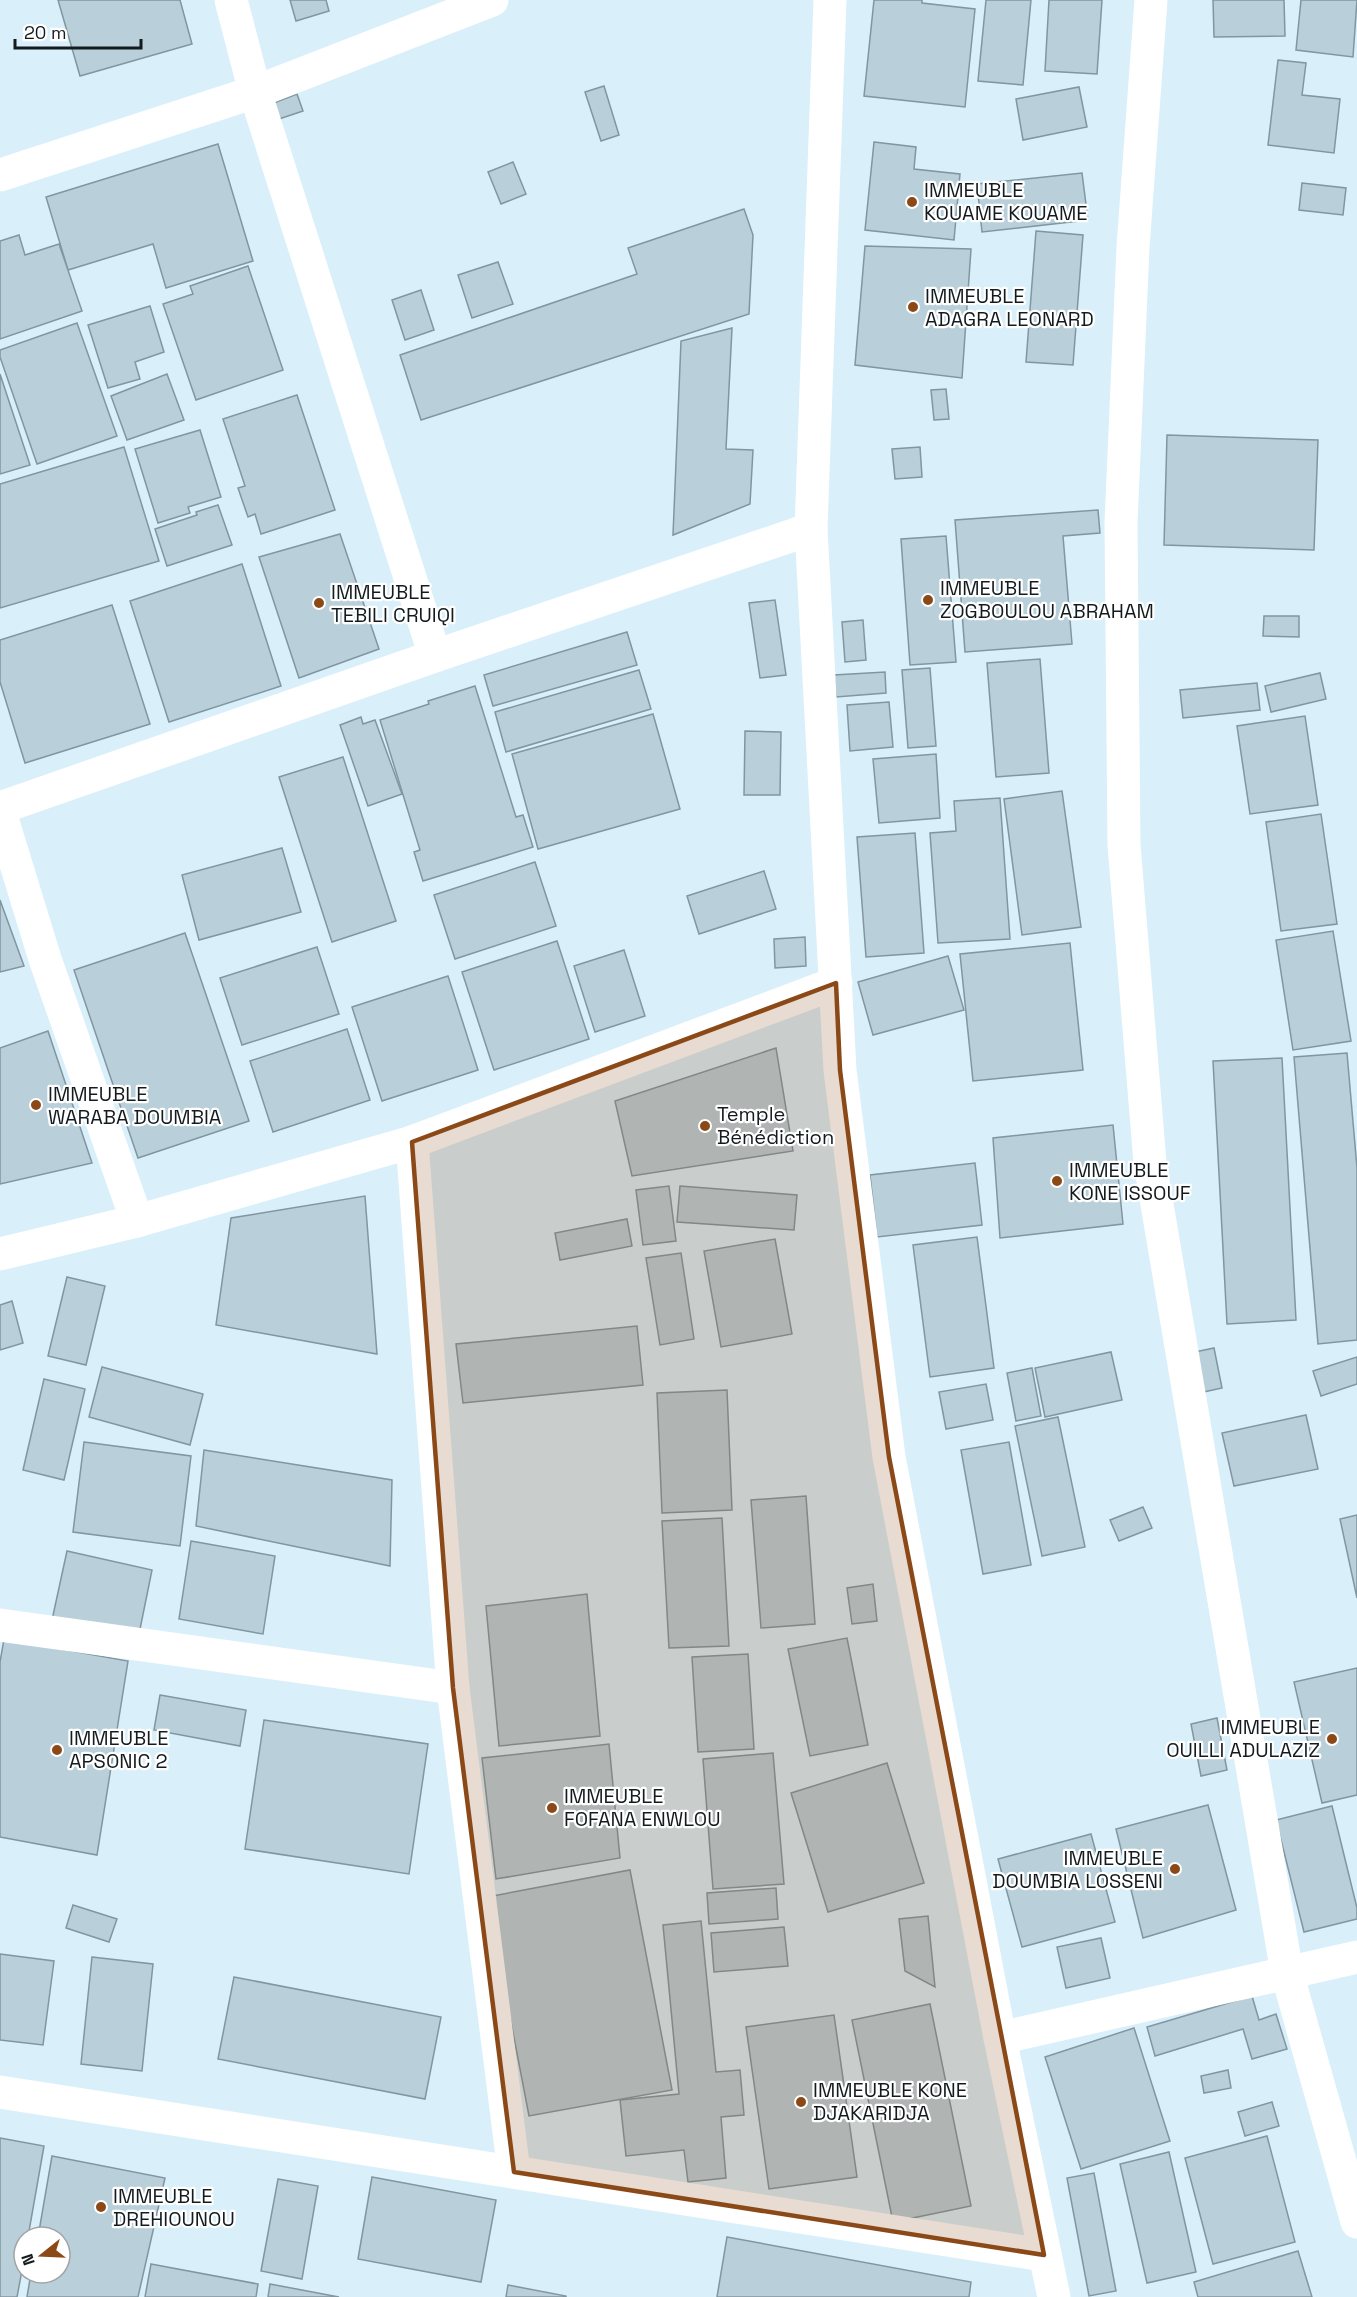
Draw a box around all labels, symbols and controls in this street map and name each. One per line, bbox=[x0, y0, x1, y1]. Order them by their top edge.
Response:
scale bar bbox=[15, 12, 141, 50]
text: 20 m bbox=[24, 21, 67, 44]
place label: IMMEUBLE KOUAME KOUAME bbox=[924, 177, 1088, 226]
marker: IMMEUBLE KOUAME KOUAME bbox=[905, 195, 919, 209]
place label: IMMEUBLE ADAGRA LEONARD bbox=[925, 283, 1094, 332]
marker: IMMEUBLE ADAGRA LEONARD bbox=[906, 300, 920, 314]
place label: IMMEUBLE ZOGBOULOU ABRAHAM bbox=[940, 575, 1154, 624]
place label: IMMEUBLE TEBILI CRUIQI bbox=[331, 579, 455, 628]
marker: IMMEUBLE ZOGBOULOU ABRAHAM bbox=[921, 593, 935, 607]
marker: IMMEUBLE TEBILI CRUIQI bbox=[312, 596, 326, 610]
place label: IMMEUBLE WARABA DOUMBIA bbox=[48, 1081, 222, 1130]
marker: IMMEUBLE WARABA DOUMBIA bbox=[29, 1098, 43, 1112]
place label: Temple Bénédiction bbox=[717, 1101, 834, 1150]
marker: Temple Bénédiction bbox=[698, 1119, 712, 1133]
place label: IMMEUBLE KONE ISSOUF bbox=[1069, 1157, 1191, 1206]
marker: IMMEUBLE KONE ISSOUF bbox=[1050, 1174, 1064, 1188]
place label: IMMEUBLE OUILLI ADULAZIZ bbox=[1166, 1714, 1320, 1763]
place label: IMMEUBLE APSONIC 2 bbox=[69, 1725, 168, 1774]
marker: IMMEUBLE OUILLI ADULAZIZ bbox=[1325, 1732, 1339, 1746]
marker: IMMEUBLE APSONIC 2 bbox=[50, 1743, 64, 1757]
place label: IMMEUBLE FOFANA ENWLOU bbox=[564, 1783, 721, 1832]
marker: IMMEUBLE FOFANA ENWLOU bbox=[545, 1801, 559, 1815]
place label: IMMEUBLE DOUMBIA LOSSENI bbox=[992, 1845, 1163, 1894]
marker: IMMEUBLE DOUMBIA LOSSENI bbox=[1168, 1862, 1182, 1876]
place label: IMMEUBLE KONE DJAKARIDJA bbox=[813, 2077, 967, 2126]
marker: IMMEUBLE KONE DJAKARIDJA bbox=[794, 2095, 808, 2109]
place label: IMMEUBLE DREHIOUNOU bbox=[113, 2183, 235, 2232]
marker: IMMEUBLE DREHIOUNOU bbox=[94, 2200, 108, 2214]
north arrow bbox=[12, 2225, 72, 2285]
text: N bbox=[17, 2251, 40, 2268]

